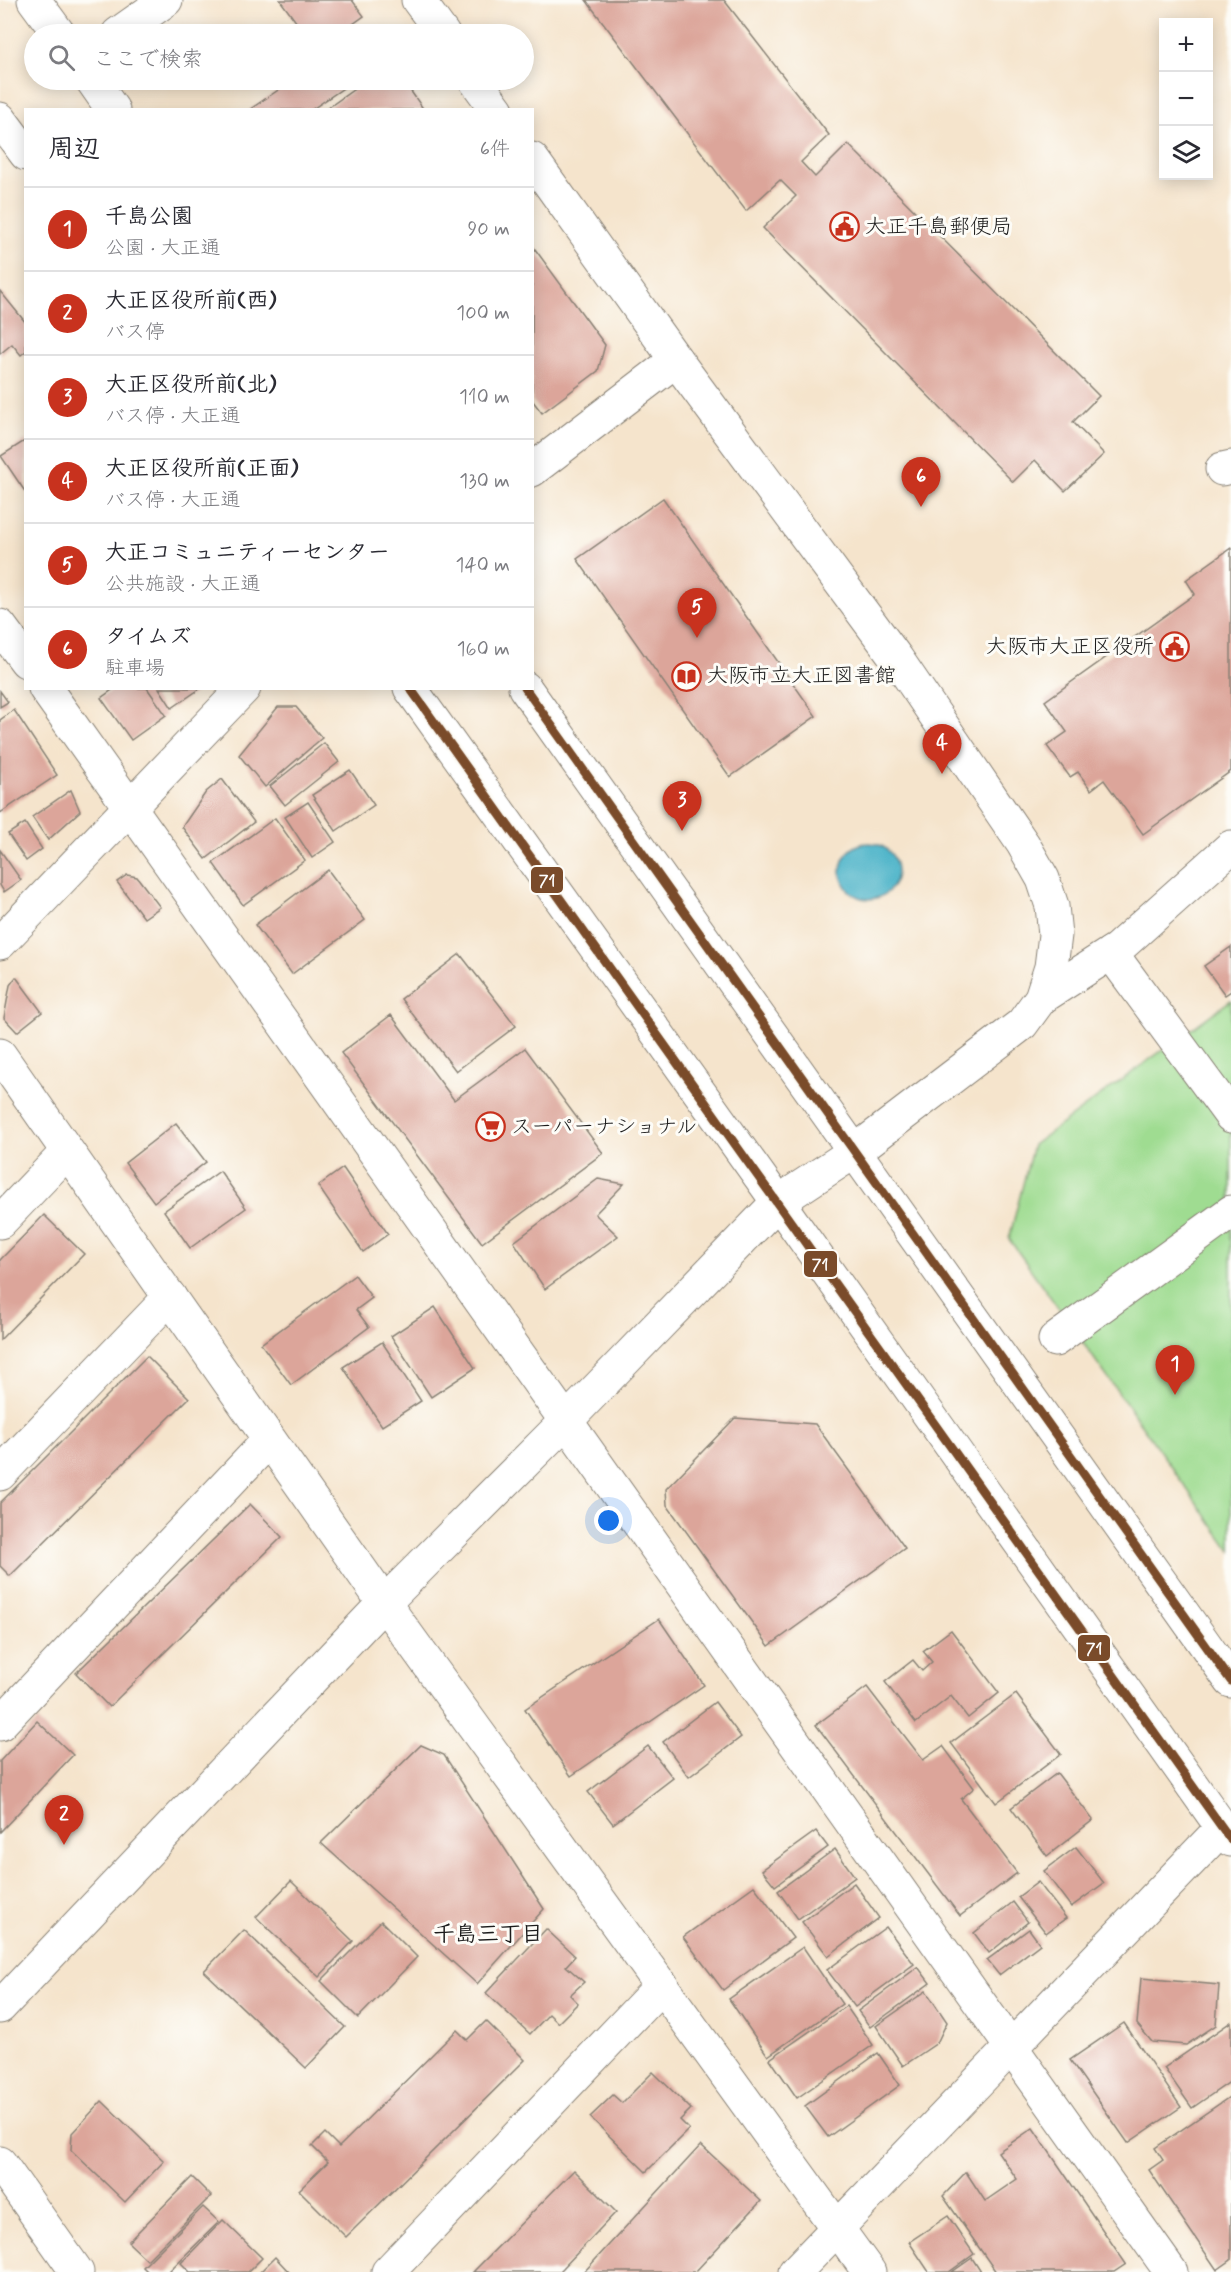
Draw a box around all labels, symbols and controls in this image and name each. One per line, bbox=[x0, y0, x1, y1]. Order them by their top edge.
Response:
map controls bbox=[1159, 18, 1213, 180]
button: + bbox=[1159, 18, 1213, 72]
search box bbox=[24, 24, 534, 90]
icon: search bbox=[45, 41, 78, 74]
text: ここで検索 bbox=[93, 46, 203, 74]
button: − bbox=[1159, 72, 1213, 126]
button: layers bbox=[1159, 126, 1213, 180]
text: 周辺 bbox=[48, 133, 100, 167]
text: 6件 bbox=[480, 136, 510, 163]
text: 千島公園 bbox=[105, 203, 193, 231]
public building icon: 大正千島郵便局 bbox=[828, 211, 860, 243]
place label: 大正千島郵便局 bbox=[865, 213, 1012, 241]
text: 1 bbox=[63, 216, 72, 243]
text: 90 m bbox=[467, 216, 510, 243]
text: 公園 · 大正通 bbox=[105, 235, 220, 262]
text: 大正区役所前(西) bbox=[105, 287, 276, 315]
text: 2 bbox=[63, 300, 72, 327]
text: 100 m bbox=[456, 300, 510, 327]
text: バス停 bbox=[105, 319, 165, 346]
text: 大正区役所前(北) bbox=[105, 371, 276, 399]
text: 3 bbox=[63, 384, 72, 411]
text: 110 m bbox=[459, 384, 510, 411]
text: バス停 · 大正通 bbox=[105, 403, 240, 430]
text: 大正区役所前(正面) bbox=[105, 455, 298, 483]
pin: 6 bbox=[902, 458, 940, 507]
text: 4 bbox=[62, 468, 73, 495]
text: 130 m bbox=[459, 468, 510, 495]
text: バス停 · 大正通 bbox=[105, 487, 240, 514]
text: 大正コミュニティーセンター bbox=[105, 539, 390, 567]
text: 5 bbox=[62, 552, 74, 579]
text: 140 m bbox=[456, 552, 510, 579]
text: 公共施設 · 大正通 bbox=[105, 571, 260, 598]
pin: 5 bbox=[678, 588, 716, 638]
text: タイムズ bbox=[105, 623, 191, 651]
public building icon: 大阪市大正区役所 bbox=[1159, 631, 1191, 663]
place label: 大阪市大正区役所 bbox=[986, 633, 1154, 661]
text: 6 bbox=[62, 636, 73, 663]
text: 160 m bbox=[457, 636, 510, 663]
text: 駐車場 bbox=[105, 655, 165, 682]
library icon: 大阪市立大正図書館 bbox=[670, 660, 702, 692]
place label: 大阪市立大正図書館 bbox=[707, 662, 896, 690]
pin: 4 bbox=[922, 724, 962, 774]
pin: 3 bbox=[662, 782, 702, 831]
line badge: 71 bbox=[530, 866, 564, 894]
text: 71 bbox=[539, 871, 555, 892]
supermarket icon: スーパーナショナル bbox=[474, 1111, 506, 1143]
place label: スーパーナショナル bbox=[511, 1113, 697, 1141]
line badge: 71 bbox=[803, 1250, 838, 1278]
text: 71 bbox=[812, 1255, 828, 1276]
pin: 1 bbox=[1156, 1346, 1194, 1395]
your location bbox=[594, 1506, 623, 1535]
line badge: 71 bbox=[1077, 1634, 1111, 1662]
text: 71 bbox=[1086, 1639, 1102, 1660]
pin: 2 bbox=[44, 1796, 84, 1845]
district label: 千島三丁目 bbox=[433, 1921, 543, 1949]

